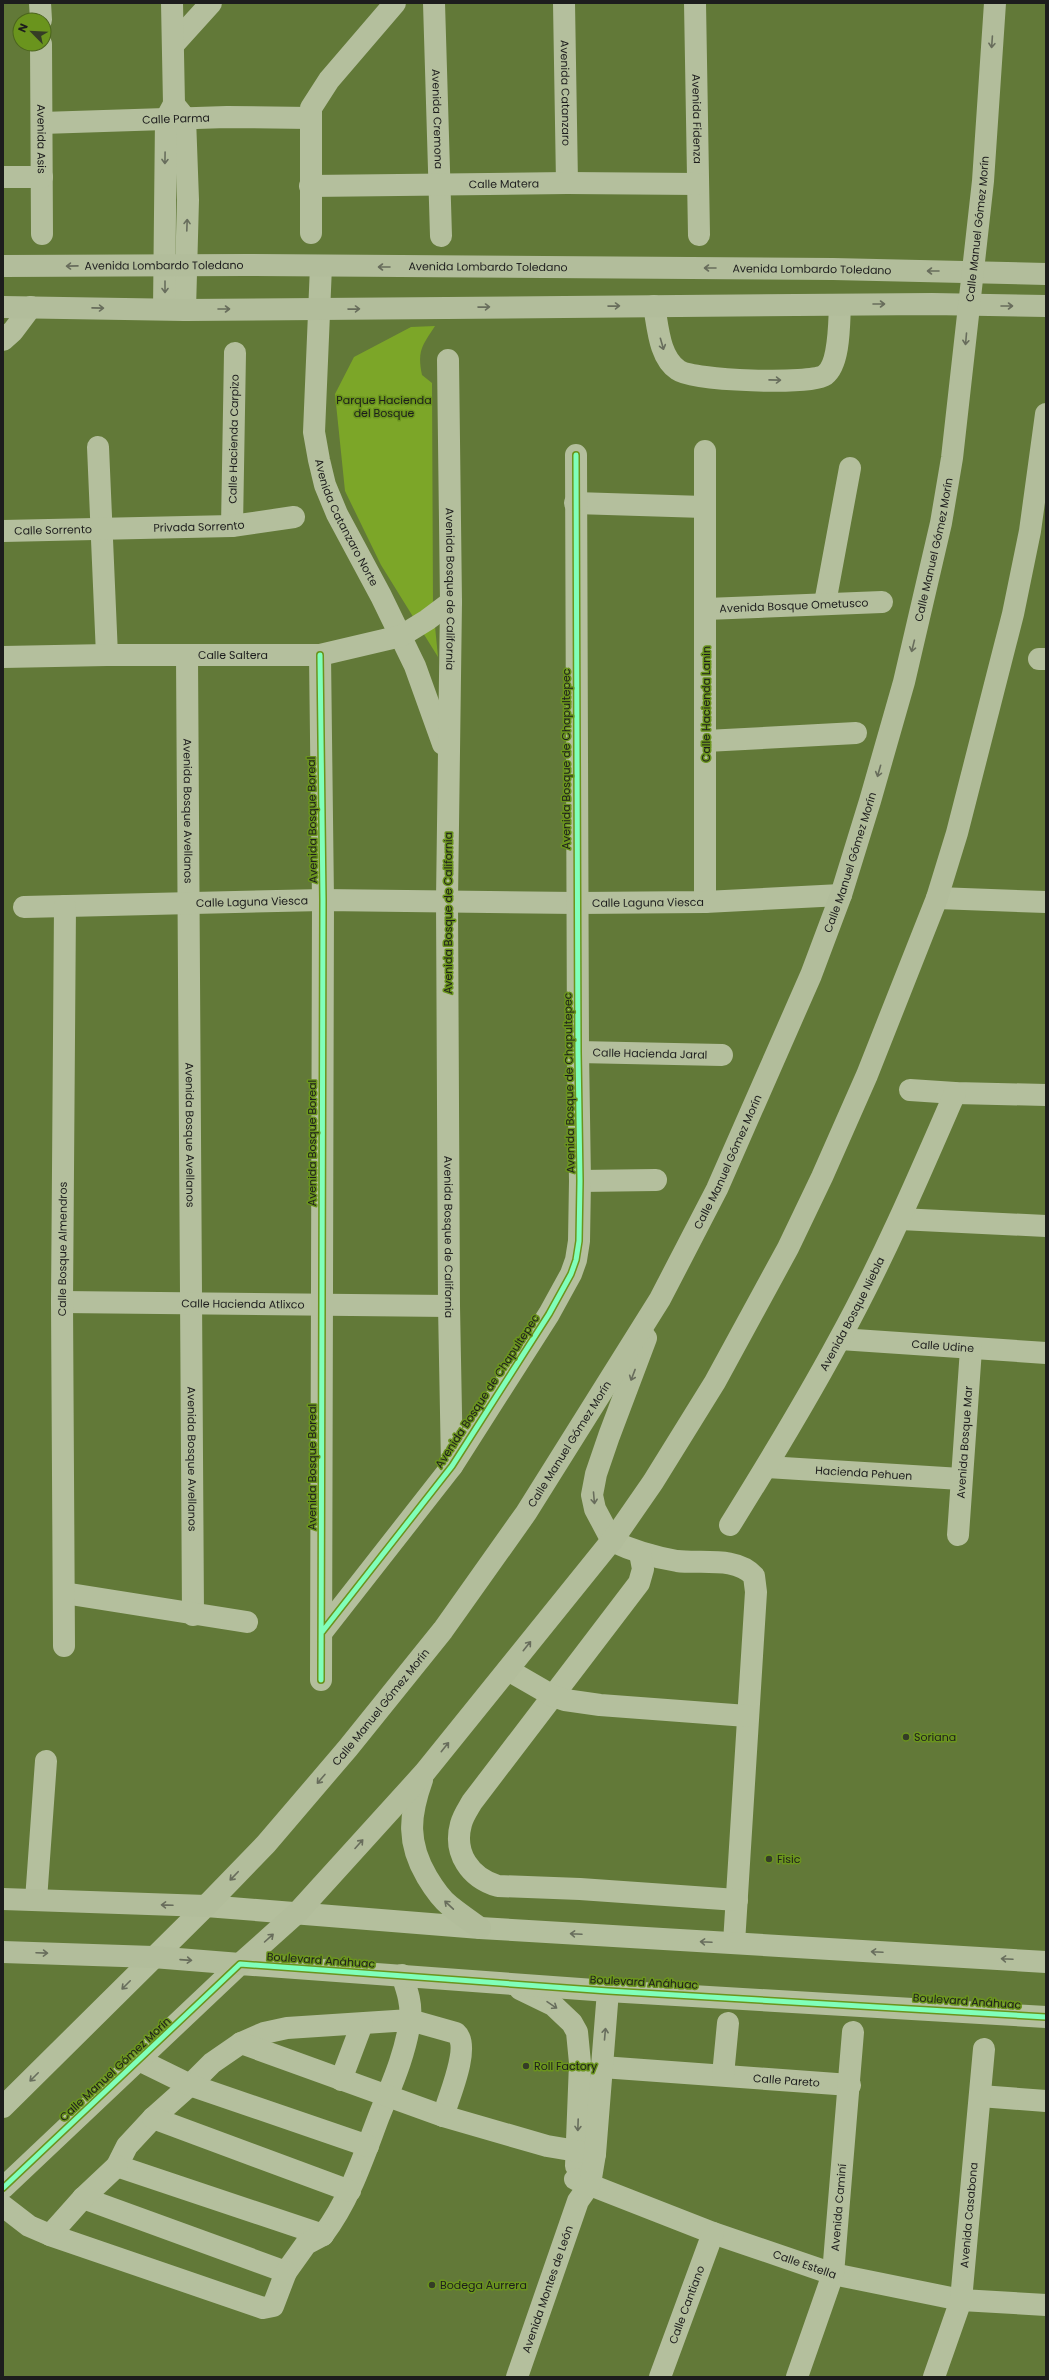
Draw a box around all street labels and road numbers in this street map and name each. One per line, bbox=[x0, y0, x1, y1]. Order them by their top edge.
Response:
street label: Avenida Catanzaro bbox=[557, 40, 574, 146]
street label: Avenida Cremona bbox=[428, 69, 447, 169]
street label: Avenida Fidenza bbox=[688, 74, 706, 164]
street label: Avenida Asis bbox=[33, 104, 50, 174]
street label: Calle Parma bbox=[142, 110, 210, 128]
street label: Calle Manuel Gómez Morín bbox=[962, 155, 993, 303]
street label: Calle Matera bbox=[469, 175, 539, 192]
street label: Avenida Lombardo Toledano bbox=[84, 257, 244, 274]
street label: Avenida Lombardo Toledano bbox=[408, 258, 568, 275]
street label: Avenida Lombardo Toledano bbox=[732, 260, 892, 278]
street label: Calle Hacienda Carpizo bbox=[224, 374, 243, 504]
street label: Avenida Catanzaro Norte bbox=[311, 457, 382, 589]
street label: Calle Manuel Gómez Morín bbox=[910, 476, 957, 623]
street label: Avenida Bosque de California bbox=[442, 508, 459, 670]
street label: Privada Sorrento bbox=[153, 516, 246, 536]
street label: Calle Sorrento bbox=[14, 521, 92, 539]
street label: Avenida Bosque Ometusco bbox=[719, 595, 869, 616]
street label: Calle Hacienda Lanin bbox=[698, 646, 714, 762]
street label: Calle Saltera bbox=[198, 647, 268, 663]
street label: Avenida Bosque de Chapultepec bbox=[558, 668, 574, 849]
street label: Avenida Bosque Avellanos bbox=[180, 738, 196, 884]
street label: Avenida Bosque Boreal bbox=[303, 757, 321, 883]
street label: Calle Manuel Gómez Morín bbox=[820, 790, 880, 935]
street label: Avenida Bosque de California bbox=[440, 832, 456, 994]
street label: Calle Laguna Viesca bbox=[196, 892, 308, 911]
street label: Calle Laguna Viesca bbox=[592, 894, 704, 911]
street label: Avenida Bosque de Chapultepec bbox=[559, 992, 579, 1174]
street label: Calle Hacienda Jaral bbox=[592, 1044, 708, 1063]
street label: Avenida Bosque Avellanos bbox=[182, 1062, 198, 1208]
street label: Avenida Bosque Boreal bbox=[304, 1080, 320, 1206]
street label: Calle Manuel Gómez Morín bbox=[689, 1092, 766, 1232]
street label: Avenida Bosque de California bbox=[440, 1156, 457, 1318]
street label: Calle Bosque Almendros bbox=[54, 1181, 71, 1316]
street label: Avenida Bosque Niebla bbox=[816, 1254, 888, 1374]
street label: Calle Hacienda Atlixco bbox=[181, 1295, 305, 1313]
street label: Avenida Bosque de Chapultepec bbox=[431, 1311, 543, 1471]
street label: Calle Udine bbox=[911, 1336, 975, 1356]
street label: Calle Manuel Gómez Morín bbox=[523, 1378, 615, 1510]
street label: Avenida Bosque Mar bbox=[953, 1385, 976, 1499]
street label: Avenida Bosque Avellanos bbox=[184, 1386, 200, 1532]
street label: Avenida Bosque Boreal bbox=[304, 1404, 320, 1530]
street label: Hacienda Pehuen bbox=[815, 1462, 913, 1484]
street label: Calle Manuel Gómez Morín bbox=[328, 1645, 433, 1769]
street label: Boulevard Anáhuac bbox=[266, 1948, 376, 1972]
street label: Boulevard Anáhuac bbox=[589, 1971, 699, 1993]
street label: Boulevard Anáhuac bbox=[912, 1989, 1022, 2013]
street label: Calle Manuel Gómez Morín bbox=[56, 2013, 174, 2125]
street label: Calle Pareto bbox=[753, 2070, 820, 2091]
street label: Avenida Casabona bbox=[956, 2161, 982, 2269]
street label: Avenida Caminí bbox=[827, 2163, 850, 2252]
street label: Avenida Montes de León bbox=[518, 2223, 577, 2355]
street label: Calle Estella bbox=[771, 2246, 839, 2283]
street label: Calle Cantiano bbox=[665, 2263, 708, 2346]

